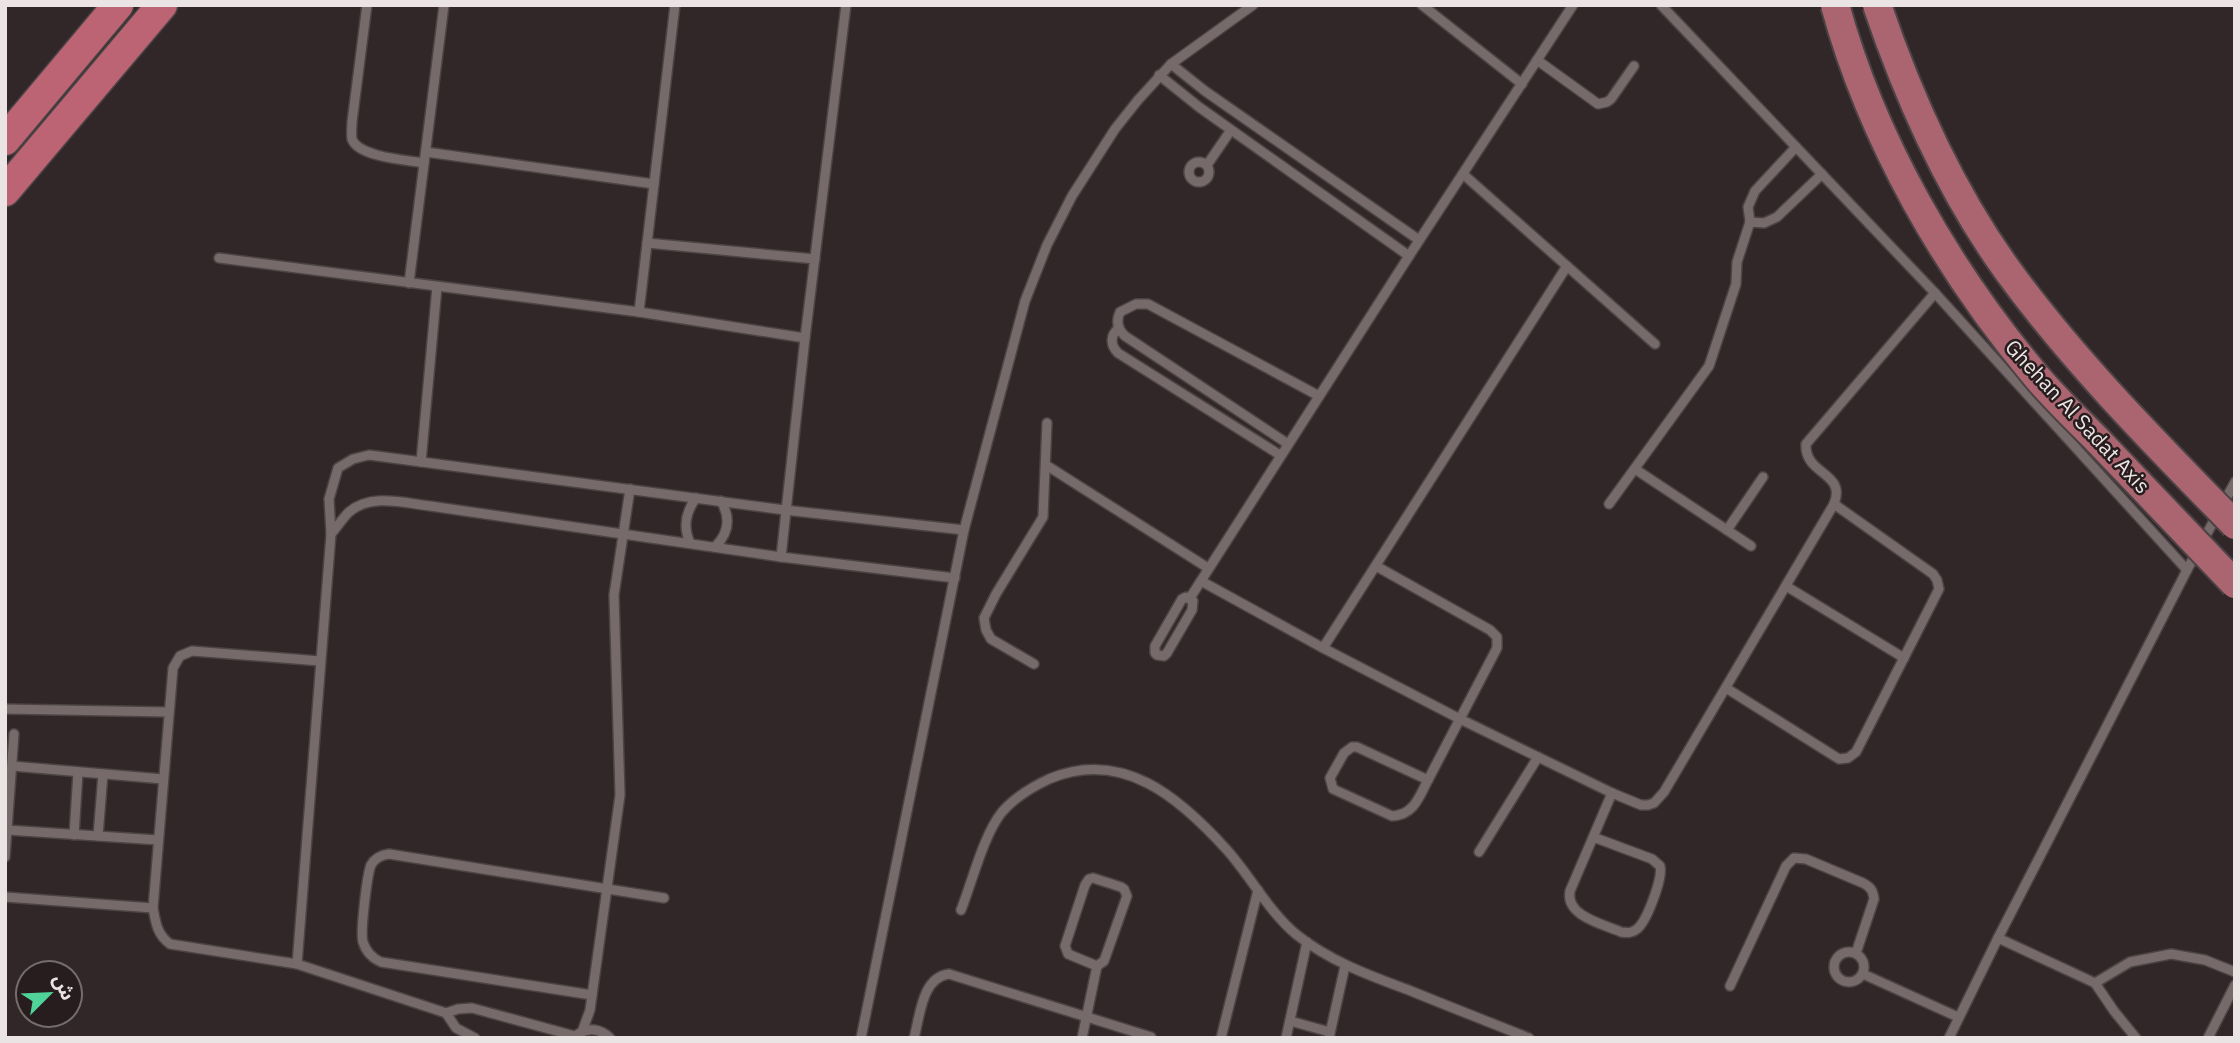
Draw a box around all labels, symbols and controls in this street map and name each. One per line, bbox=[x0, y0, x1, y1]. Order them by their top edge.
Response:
street label: Ghehan Al Sadat Axis bbox=[1999, 333, 2157, 499]
north arrow bbox=[14, 959, 84, 1029]
text: ش bbox=[48, 970, 81, 1004]

